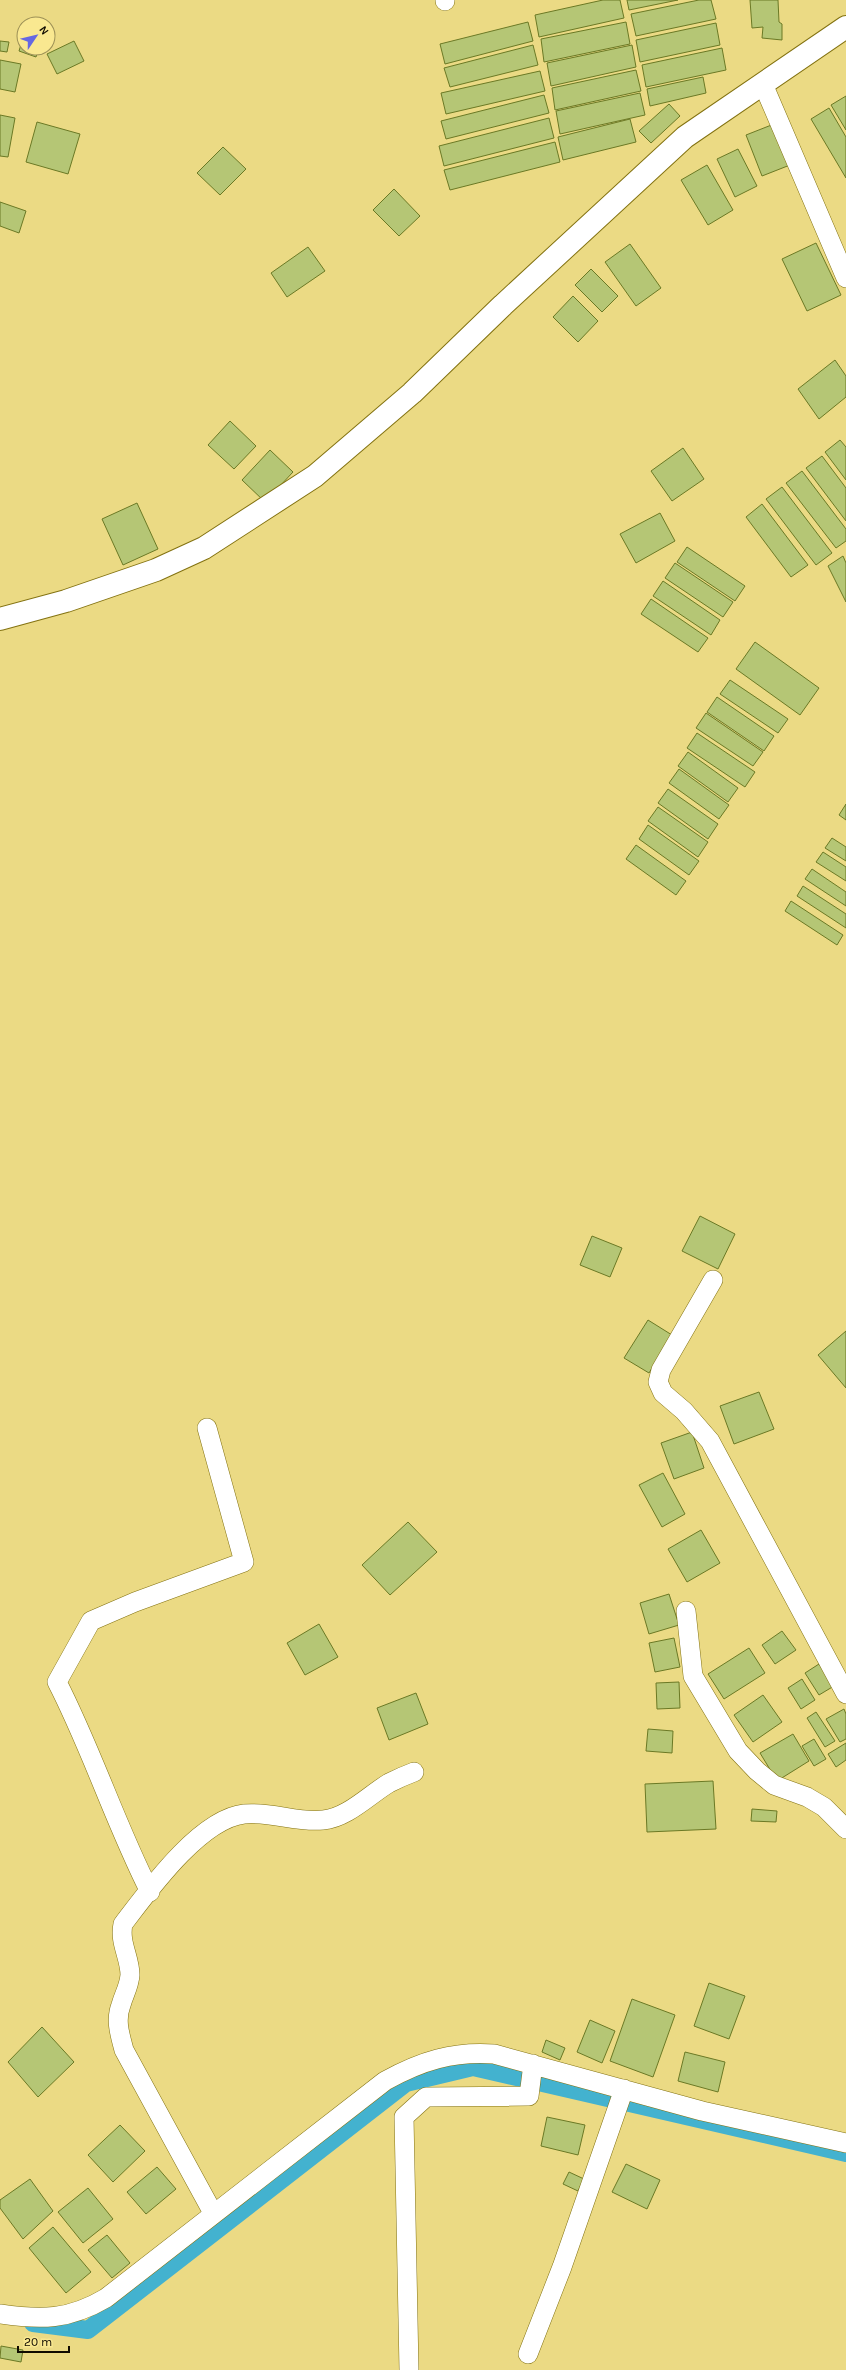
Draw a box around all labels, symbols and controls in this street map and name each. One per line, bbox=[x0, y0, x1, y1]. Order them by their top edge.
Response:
north arrow bbox=[16, 16, 56, 56]
text: N bbox=[36, 24, 51, 38]
scale bar bbox=[18, 2328, 69, 2354]
text: 20 m bbox=[24, 2335, 52, 2349]

